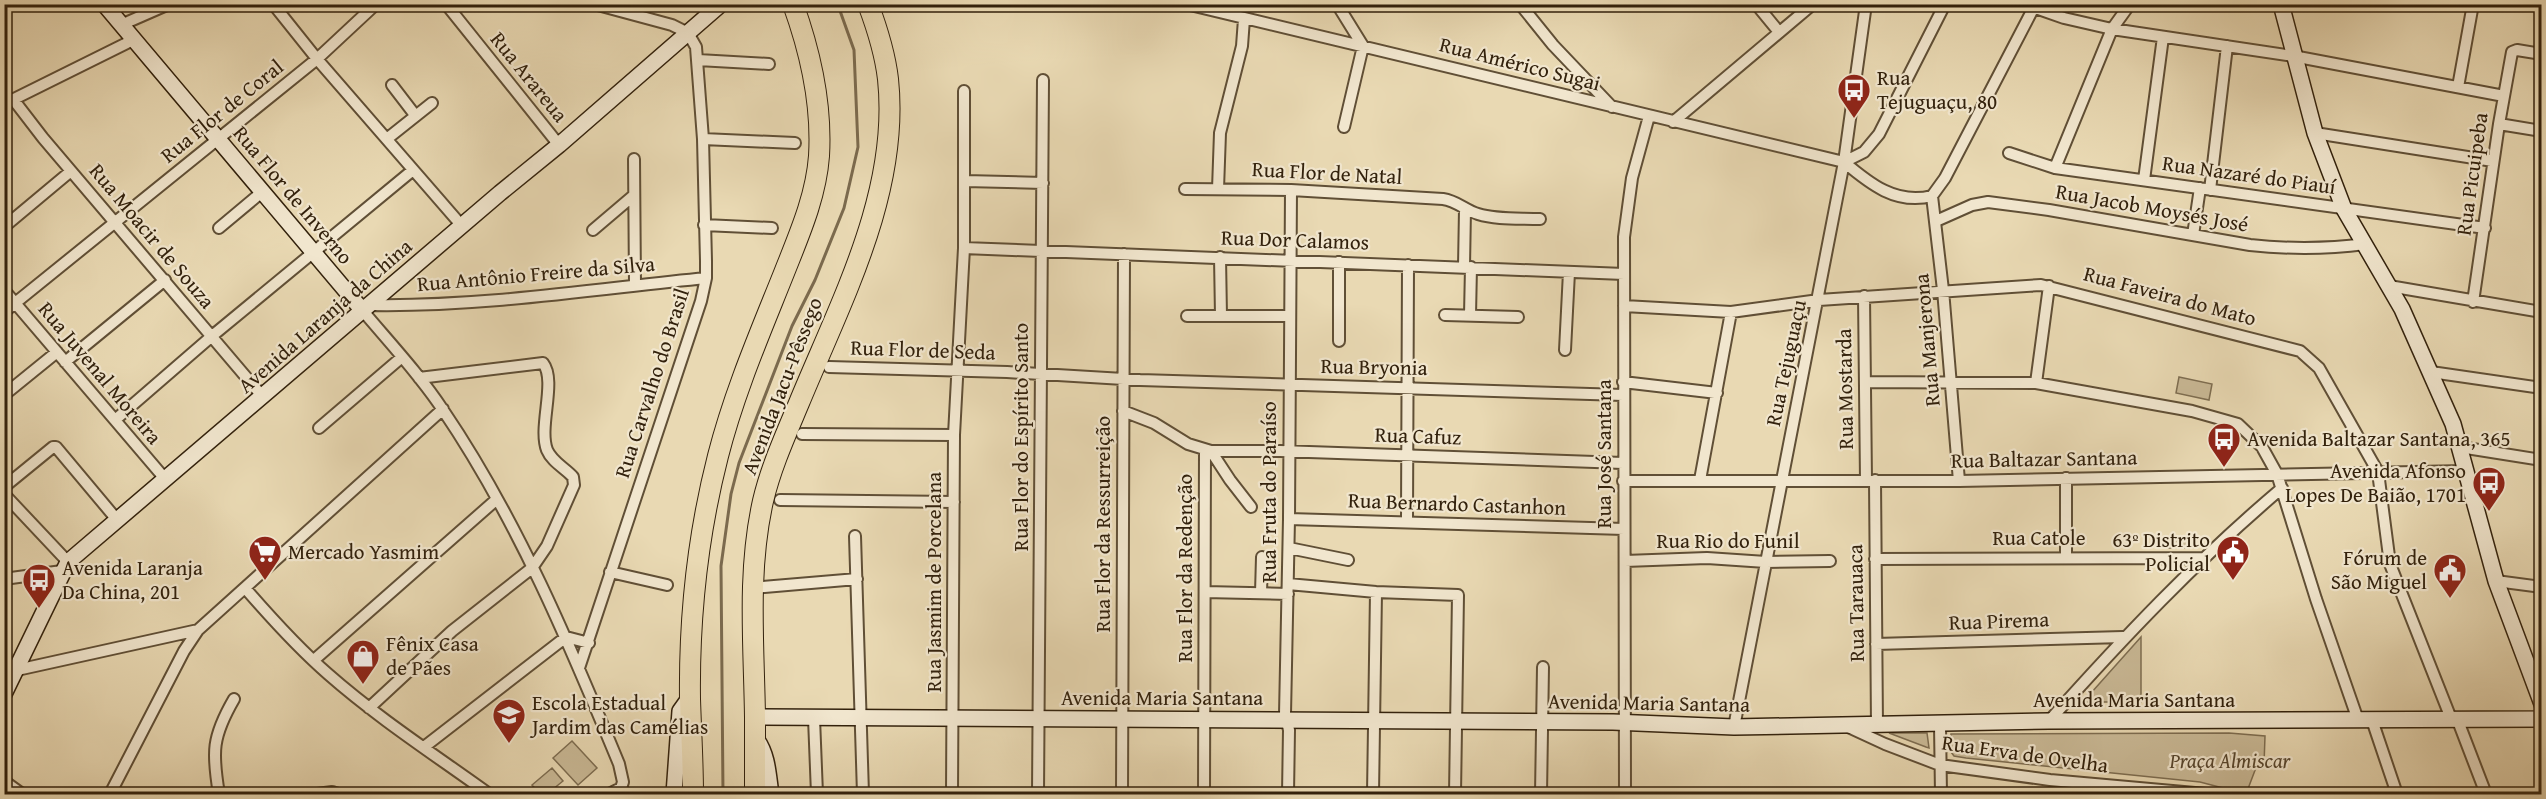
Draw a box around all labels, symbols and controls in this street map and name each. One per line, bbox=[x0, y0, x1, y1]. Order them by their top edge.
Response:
street label: Rua Arareua bbox=[483, 25, 576, 129]
street label: Rua Américo Sugai bbox=[1436, 29, 1604, 99]
street label: Rua Flor de Coral bbox=[154, 51, 290, 170]
place label: Rua Tejuguaçu, 80 bbox=[1877, 62, 1997, 117]
bus stop icon: Rua Tejuguaçu, 80 bbox=[1836, 72, 1872, 119]
street label: Rua Picuipeba bbox=[2448, 110, 2495, 237]
street label: Rua Flor de Inverno bbox=[226, 118, 361, 271]
street label: Rua Nazaré do Piauí bbox=[2160, 147, 2339, 202]
street label: Rua Flor de Natal bbox=[1251, 153, 1403, 192]
street label: Rua Moacir de Souza bbox=[82, 156, 223, 315]
street label: Rua Jacob Moysés José bbox=[2053, 175, 2251, 240]
street label: Rua Dor Calamos bbox=[1220, 221, 1370, 258]
street label: Avenida Laranja da China bbox=[231, 231, 419, 400]
street label: Rua Antônio Freire da Silva bbox=[416, 248, 656, 299]
street label: Rua Faveira do Mato bbox=[2080, 258, 2260, 333]
street label: Rua Manjerona bbox=[1905, 272, 1948, 408]
street label: Rua Carvalho do Brasil bbox=[606, 284, 697, 482]
street label: Avenida Jacu-Pêssego bbox=[733, 292, 830, 479]
street label: Rua Juvenal Moreira bbox=[31, 294, 170, 451]
street label: Rua Tejuguaçu bbox=[1757, 296, 1814, 429]
street label: Rua Flor do Espírito Santo bbox=[1005, 323, 1036, 551]
street label: Rua Mostarda bbox=[1828, 328, 1861, 450]
street label: Rua Flor de Seda bbox=[850, 331, 996, 368]
street label: Rua Bryonia bbox=[1320, 350, 1428, 383]
street label: Rua José Santana bbox=[1588, 379, 1619, 529]
street label: Rua Fruta do Paraíso bbox=[1253, 401, 1284, 583]
street label: Rua Flor da Ressurreição bbox=[1087, 416, 1118, 632]
street label: Rua Cafuz bbox=[1374, 418, 1462, 453]
bus stop icon: Avenida Baltazar Santana, 365 bbox=[2206, 421, 2242, 468]
place label: Avenida Baltazar Santana, 365 bbox=[2247, 423, 2511, 454]
street label: Rua Baltazar Santana bbox=[1950, 441, 2138, 476]
place label: Avenida Afonso Lopes De Baião, 1701 bbox=[2285, 455, 2466, 510]
bus stop icon: Avenida Afonso Lopes De Baião, 1701 bbox=[2471, 465, 2507, 512]
street label: Rua Jasmim de Porcelana bbox=[918, 472, 949, 692]
street label: Rua Flor da Redenção bbox=[1169, 474, 1200, 662]
street label: Rua Bernardo Castanhon bbox=[1347, 484, 1567, 523]
street label: Rua Catole bbox=[1992, 522, 2086, 553]
place label: 63º Distrito Policial bbox=[2112, 524, 2210, 579]
street label: Rua Rio do Funil bbox=[1656, 525, 1800, 556]
supermarket icon: Mercado Yasmim bbox=[247, 534, 283, 581]
public building icon: 63º Distrito Policial bbox=[2215, 534, 2251, 581]
place label: Mercado Yasmim bbox=[288, 536, 439, 567]
place label: Fórum de São Miguel bbox=[2331, 542, 2427, 597]
street label: Rua Tarauaca bbox=[1839, 544, 1872, 662]
place label: Avenida Laranja Da China, 201 bbox=[62, 552, 203, 607]
public building icon: Fórum de São Miguel bbox=[2432, 552, 2468, 599]
bus stop icon: Avenida Laranja Da China, 201 bbox=[21, 562, 57, 609]
street label: Rua Pirema bbox=[1948, 603, 2050, 638]
place label: Fênix Casa de Pães bbox=[386, 628, 479, 683]
shop icon: Fênix Casa de Pães bbox=[345, 638, 381, 685]
street label: Avenida Maria Santana bbox=[1061, 682, 1263, 713]
street label: Avenida Maria Santana bbox=[2033, 684, 2235, 715]
street label: Avenida Maria Santana bbox=[1548, 685, 1750, 720]
place label: Escola Estadual Jardim das Camélias bbox=[529, 687, 708, 742]
school or university icon: Escola Estadual Jardim das Camélias bbox=[491, 697, 527, 744]
street label: Rua Erva de Ovelha bbox=[1940, 726, 2110, 781]
park label: Praça Almiscar bbox=[2169, 745, 2292, 776]

